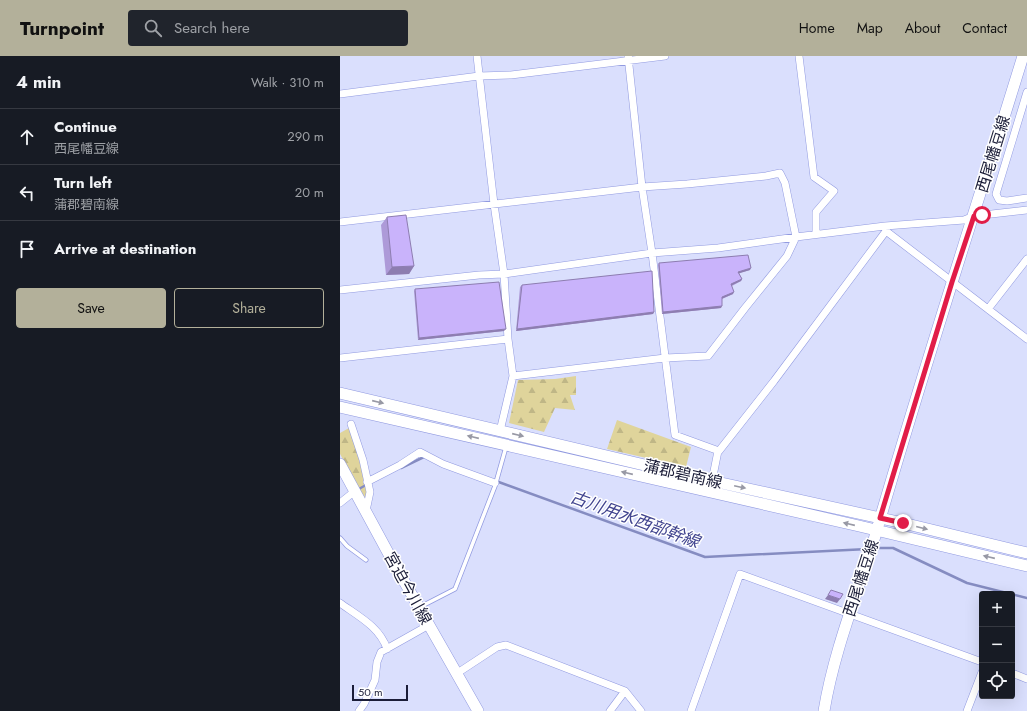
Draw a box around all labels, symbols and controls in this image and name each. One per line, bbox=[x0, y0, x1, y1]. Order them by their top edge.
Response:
search box bbox=[128, 10, 408, 46]
text: Turnpoint bbox=[20, 15, 104, 42]
icon: search bbox=[142, 17, 164, 39]
text: Search here bbox=[174, 17, 250, 39]
text: Home bbox=[799, 18, 835, 38]
text: Map bbox=[857, 18, 883, 38]
text: About bbox=[905, 18, 940, 38]
text: Contact bbox=[962, 18, 1007, 38]
text: 4 min bbox=[16, 70, 61, 94]
text: Walk · 310 m bbox=[251, 73, 324, 92]
street label: 西尾幡豆線 bbox=[970, 112, 1016, 196]
text: Continue bbox=[54, 116, 117, 138]
icon: ahead bbox=[16, 126, 38, 148]
text: 290 m bbox=[287, 127, 324, 146]
text: 西尾幡豆線 bbox=[54, 139, 119, 158]
text: Turn left bbox=[54, 172, 112, 194]
icon: left bbox=[16, 182, 38, 204]
text: 20 m bbox=[295, 183, 324, 202]
text: 蒲郡碧南線 bbox=[54, 195, 119, 214]
route start bbox=[973, 206, 991, 224]
icon: arrive bbox=[16, 238, 38, 260]
text: Arrive at destination bbox=[54, 238, 196, 260]
button: Save bbox=[16, 288, 166, 328]
button: Share bbox=[174, 288, 324, 328]
one-way arrow bbox=[372, 400, 384, 406]
one-way arrow bbox=[512, 433, 524, 439]
one-way arrow bbox=[467, 434, 479, 440]
street label: 蒲郡碧南線 bbox=[641, 454, 725, 494]
one-way arrow bbox=[621, 469, 633, 475]
water label: 古川用水西部幹線 bbox=[567, 484, 705, 554]
one-way arrow bbox=[734, 484, 746, 490]
route end bbox=[894, 514, 912, 532]
one-way arrow bbox=[843, 520, 855, 526]
one-way arrow bbox=[916, 525, 928, 531]
street label: 西尾幡豆線 bbox=[838, 536, 884, 620]
street label: 宮迫今川線 bbox=[379, 547, 437, 629]
one-way arrow bbox=[983, 554, 995, 560]
map controls bbox=[979, 591, 1015, 699]
button: + bbox=[979, 591, 1015, 627]
button: − bbox=[979, 627, 1015, 663]
button: locate bbox=[979, 663, 1015, 699]
scale bar bbox=[352, 683, 408, 702]
text: 50 m bbox=[358, 684, 383, 700]

